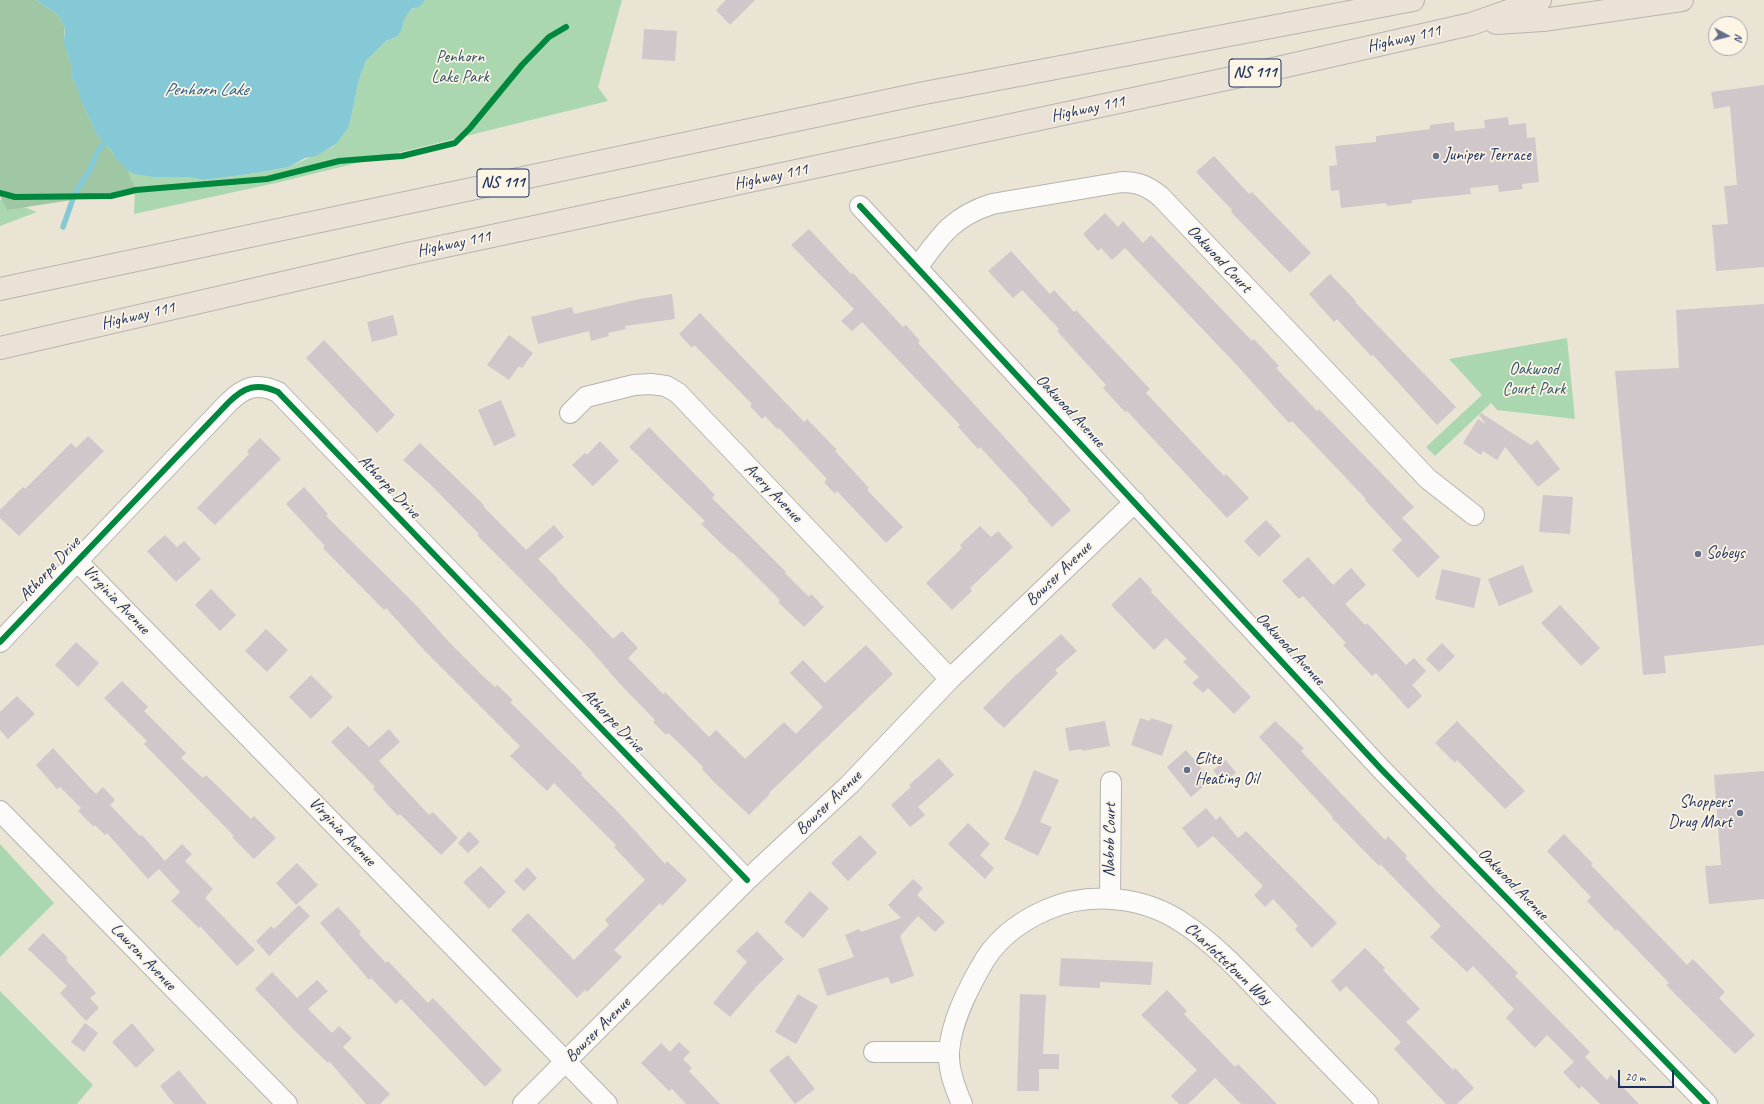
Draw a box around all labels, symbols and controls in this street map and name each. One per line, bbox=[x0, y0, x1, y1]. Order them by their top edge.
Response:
north arrow bbox=[1708, 16, 1748, 56]
street label: Highway 111 bbox=[1365, 21, 1443, 57]
text: N bbox=[1732, 33, 1746, 42]
park label: Penhorn Lake Park bbox=[431, 48, 489, 88]
road number: NS 111 bbox=[1229, 59, 1281, 87]
water label: Penhorn Lake bbox=[164, 79, 248, 101]
street label: Highway 111 bbox=[1049, 91, 1127, 127]
place label: Juniper Terrace bbox=[1444, 146, 1531, 166]
marker: Juniper Terrace bbox=[1431, 151, 1441, 161]
street label: Highway 111 bbox=[732, 159, 810, 195]
road number: NS 111 bbox=[477, 169, 529, 197]
street label: Oakwood Court bbox=[1182, 221, 1256, 297]
street label: Highway 111 bbox=[415, 226, 493, 262]
street label: Highway 111 bbox=[99, 298, 177, 334]
park label: Oakwood Court Park bbox=[1502, 360, 1566, 400]
street label: Oakwood Avenue bbox=[1031, 370, 1109, 452]
street label: Athorpe Drive bbox=[354, 451, 424, 523]
street label: Avery Avenue bbox=[740, 459, 806, 527]
street label: Athorpe Drive bbox=[15, 533, 85, 605]
street label: Bowser Avenue bbox=[1022, 537, 1096, 611]
place label: Sobeys bbox=[1706, 544, 1745, 564]
marker: Sobeys bbox=[1693, 549, 1703, 559]
street label: Virginia Avenue bbox=[78, 561, 154, 639]
street label: Oakwood Avenue bbox=[1251, 608, 1329, 690]
street label: Athorpe Drive bbox=[578, 685, 648, 757]
place label: Elite Heating Oil bbox=[1195, 750, 1258, 790]
marker: Elite Heating Oil bbox=[1182, 765, 1192, 775]
street label: Bowser Avenue bbox=[792, 766, 866, 840]
street label: Virginia Avenue bbox=[304, 793, 380, 871]
place label: Shoppers Drug Mart bbox=[1668, 793, 1732, 833]
street label: Nabob Court bbox=[1099, 803, 1121, 877]
marker: Shoppers Drug Mart bbox=[1735, 808, 1745, 818]
street label: Oakwood Avenue bbox=[1473, 844, 1553, 924]
street label: Charlottetown Way bbox=[1180, 918, 1276, 1010]
street label: Lawson Avenue bbox=[106, 919, 180, 995]
street label: Bowser Avenue bbox=[561, 993, 635, 1067]
scale bar bbox=[1620, 1062, 1676, 1088]
text: 20 m bbox=[1625, 1069, 1645, 1085]

